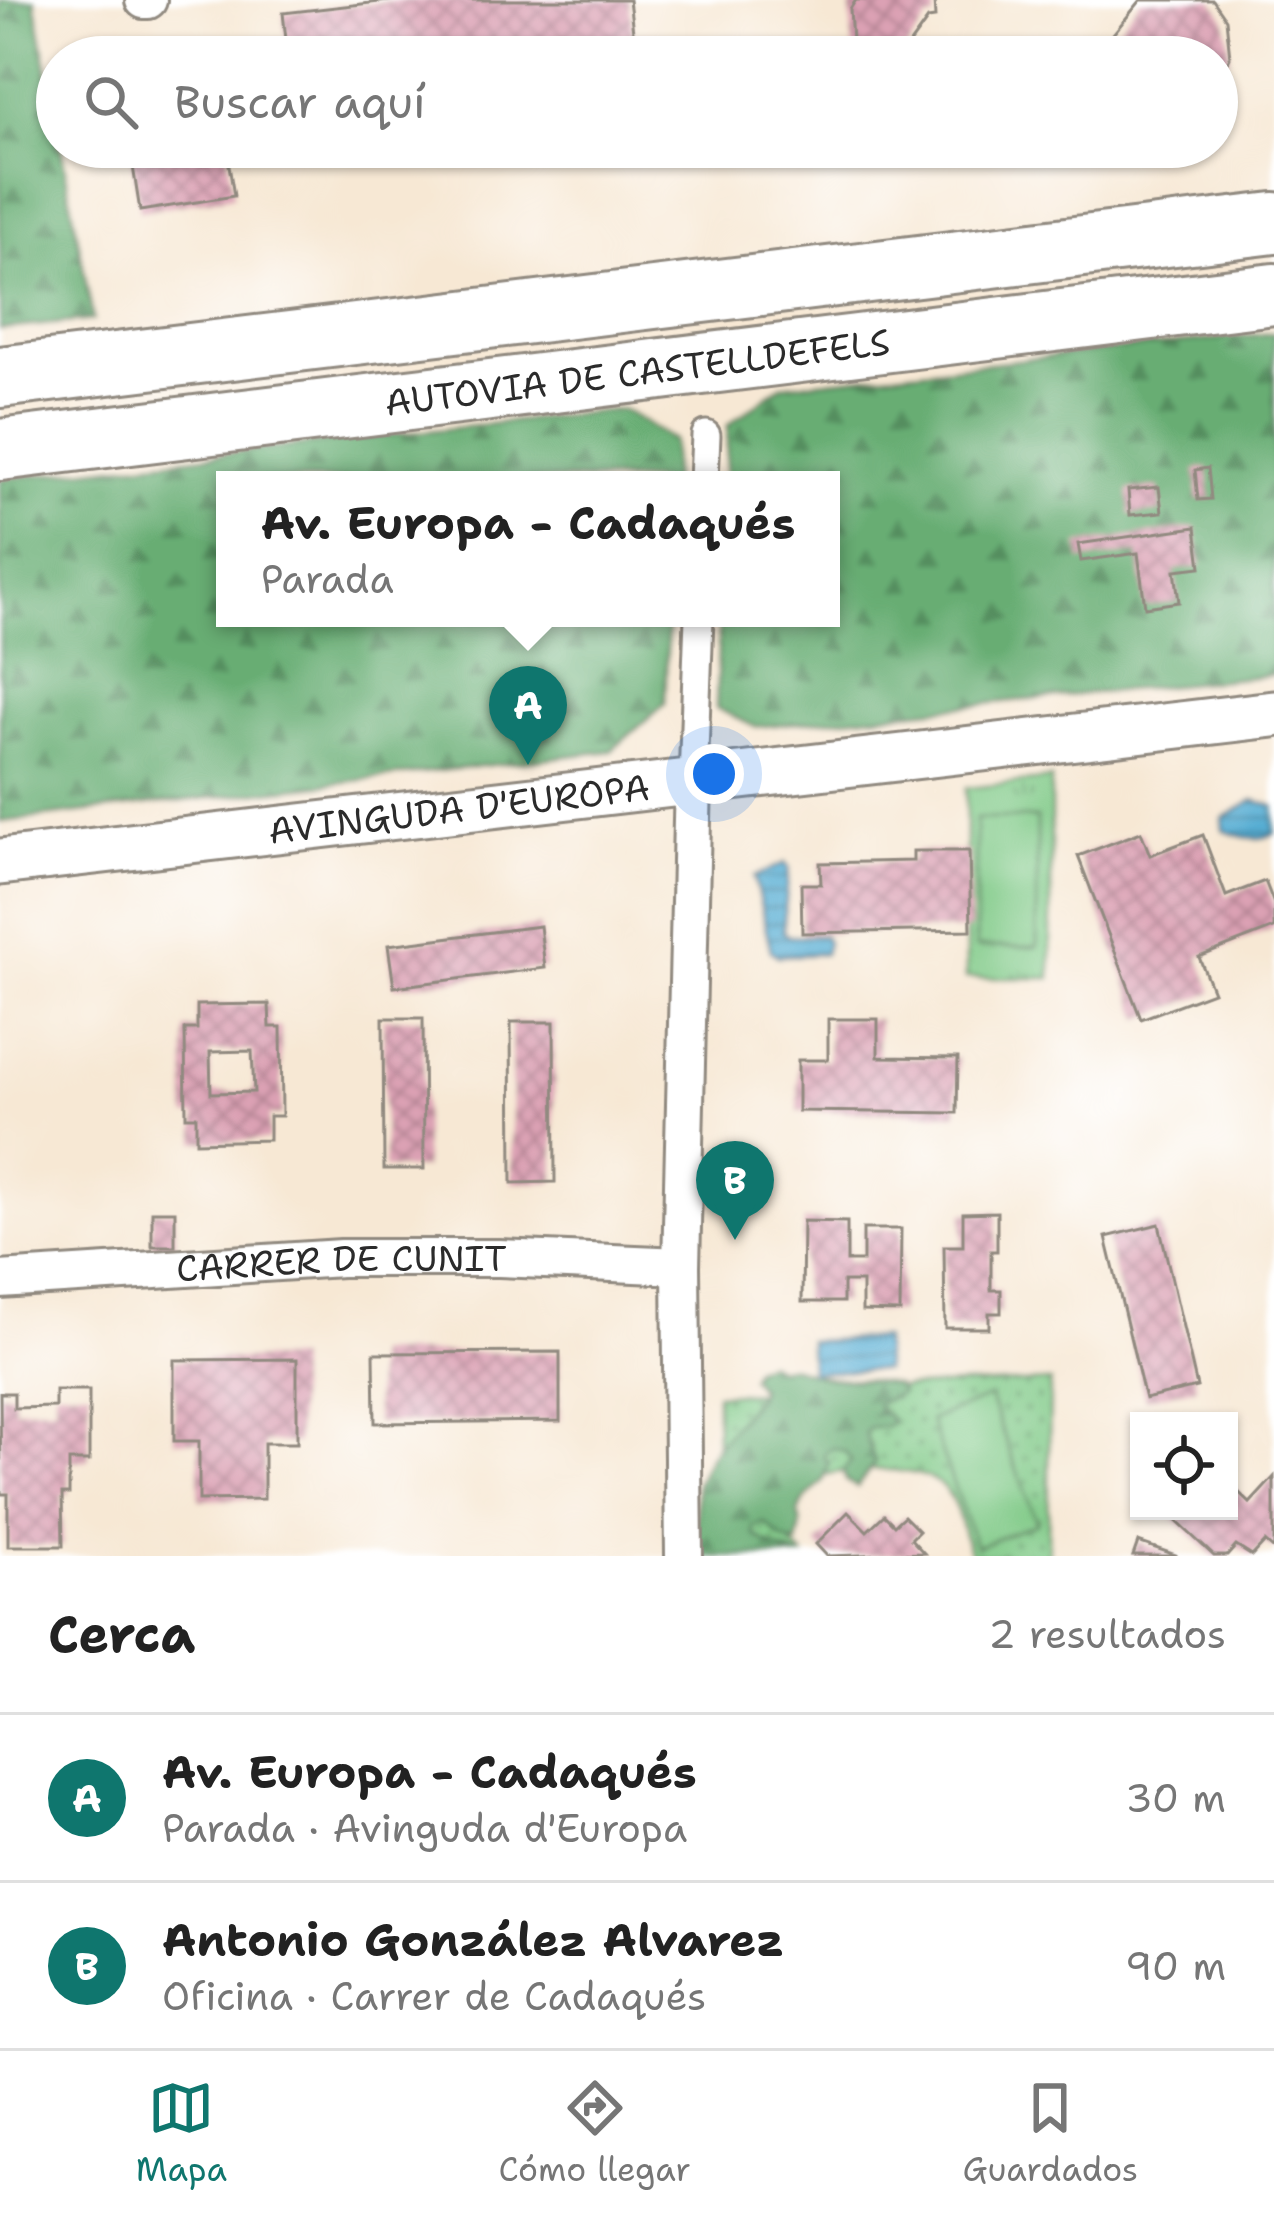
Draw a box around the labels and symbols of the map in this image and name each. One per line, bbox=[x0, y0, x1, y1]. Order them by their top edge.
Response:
street label: AUTOVIA DE CASTELLDEFELS bbox=[382, 317, 893, 427]
pin: A bbox=[489, 666, 567, 765]
your location bbox=[684, 744, 744, 804]
street label: AVINGUDA D'EUROPA bbox=[266, 762, 652, 855]
pin: B bbox=[696, 1141, 774, 1240]
street label: CARRER DE CUNIT bbox=[175, 1234, 507, 1293]

